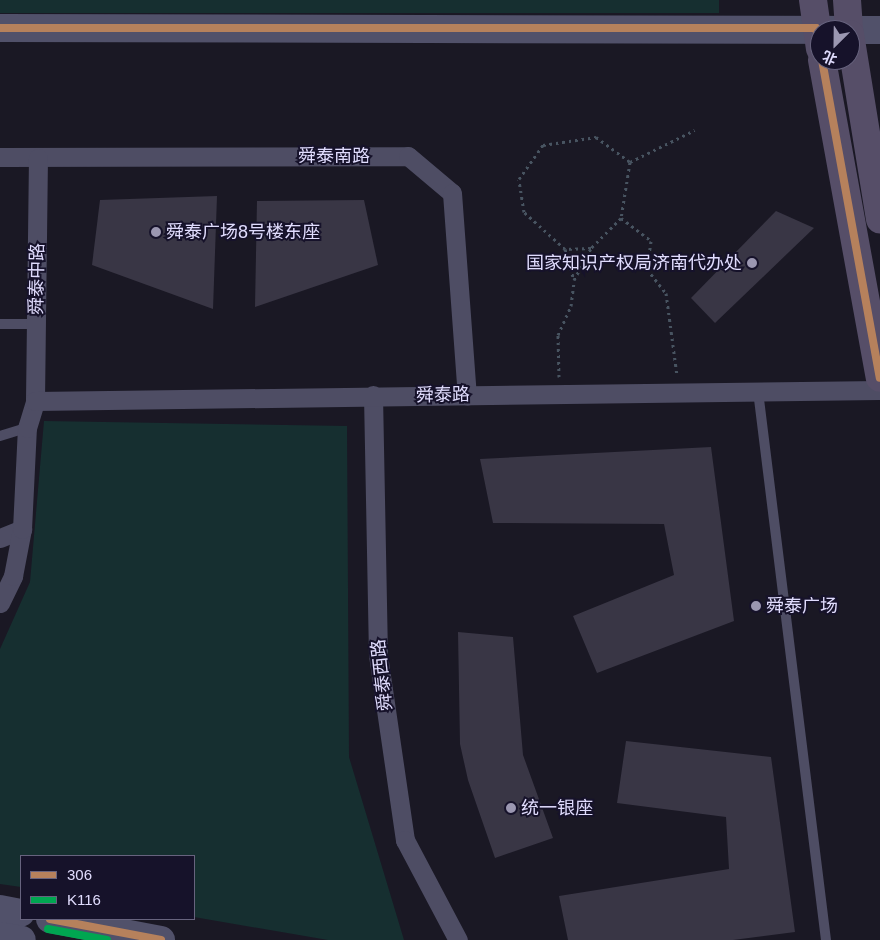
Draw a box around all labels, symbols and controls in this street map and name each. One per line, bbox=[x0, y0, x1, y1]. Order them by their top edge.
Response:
north arrow bbox=[810, 20, 860, 70]
text: 北 bbox=[820, 48, 839, 68]
street label: 舜泰南路 bbox=[298, 145, 370, 167]
place label: 舜泰广场8号楼东座 bbox=[166, 221, 320, 243]
marker: 舜泰广场8号楼东座 bbox=[150, 226, 162, 238]
street label: 舜泰中路 bbox=[26, 243, 48, 315]
place label: 国家知识产权局济南代办处 bbox=[526, 252, 742, 274]
marker: 国家知识产权局济南代办处 bbox=[746, 257, 758, 269]
street label: 舜泰路 bbox=[416, 384, 470, 406]
place label: 舜泰广场 bbox=[766, 595, 838, 617]
marker: 舜泰广场 bbox=[750, 600, 762, 612]
street label: 舜泰西路 bbox=[367, 638, 397, 712]
place label: 统一银座 bbox=[521, 797, 593, 819]
marker: 统一银座 bbox=[505, 802, 517, 814]
legend bbox=[20, 855, 195, 920]
text: 306 bbox=[67, 866, 92, 883]
text: K116 bbox=[67, 891, 101, 908]

